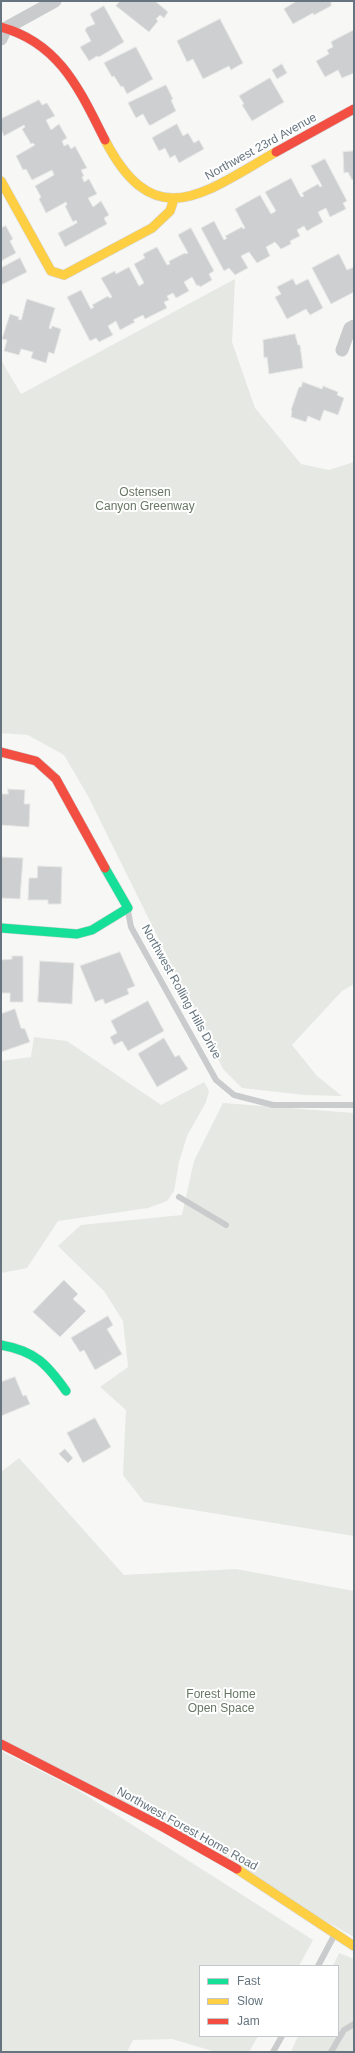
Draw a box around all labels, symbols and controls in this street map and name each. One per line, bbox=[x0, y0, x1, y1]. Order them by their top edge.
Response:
street label: Northwest 23rd Avenue bbox=[203, 110, 319, 184]
park label: Ostensen Canyon Greenway bbox=[95, 486, 195, 514]
street label: Northwest Rolling Hills Drive bbox=[138, 922, 224, 1062]
park label: Forest Home Open Space bbox=[186, 1688, 256, 1716]
street label: Northwest Forest Home Road bbox=[114, 1784, 260, 1874]
legend bbox=[199, 1965, 339, 2037]
text: Fast bbox=[237, 1974, 260, 1988]
text: Slow bbox=[237, 1994, 263, 2008]
text: Jam bbox=[237, 2014, 260, 2028]

